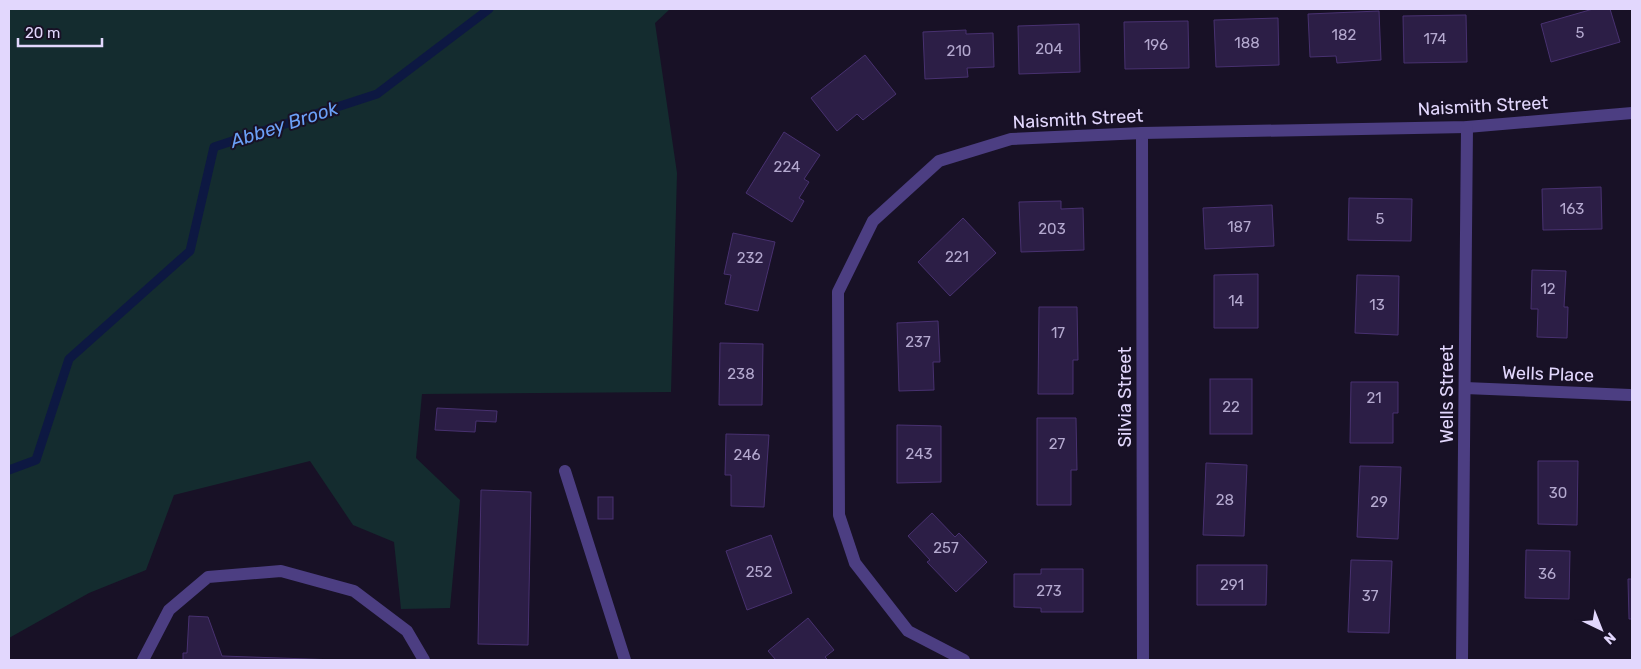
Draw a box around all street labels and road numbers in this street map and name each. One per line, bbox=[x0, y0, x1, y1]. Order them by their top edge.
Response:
street label: Naismith Street bbox=[1417, 92, 1549, 120]
street label: Naismith Street bbox=[1012, 105, 1144, 133]
street label: Wells Street bbox=[1436, 345, 1458, 443]
street label: Silvia Street bbox=[1114, 347, 1136, 447]
street label: Wells Place bbox=[1501, 361, 1595, 387]

